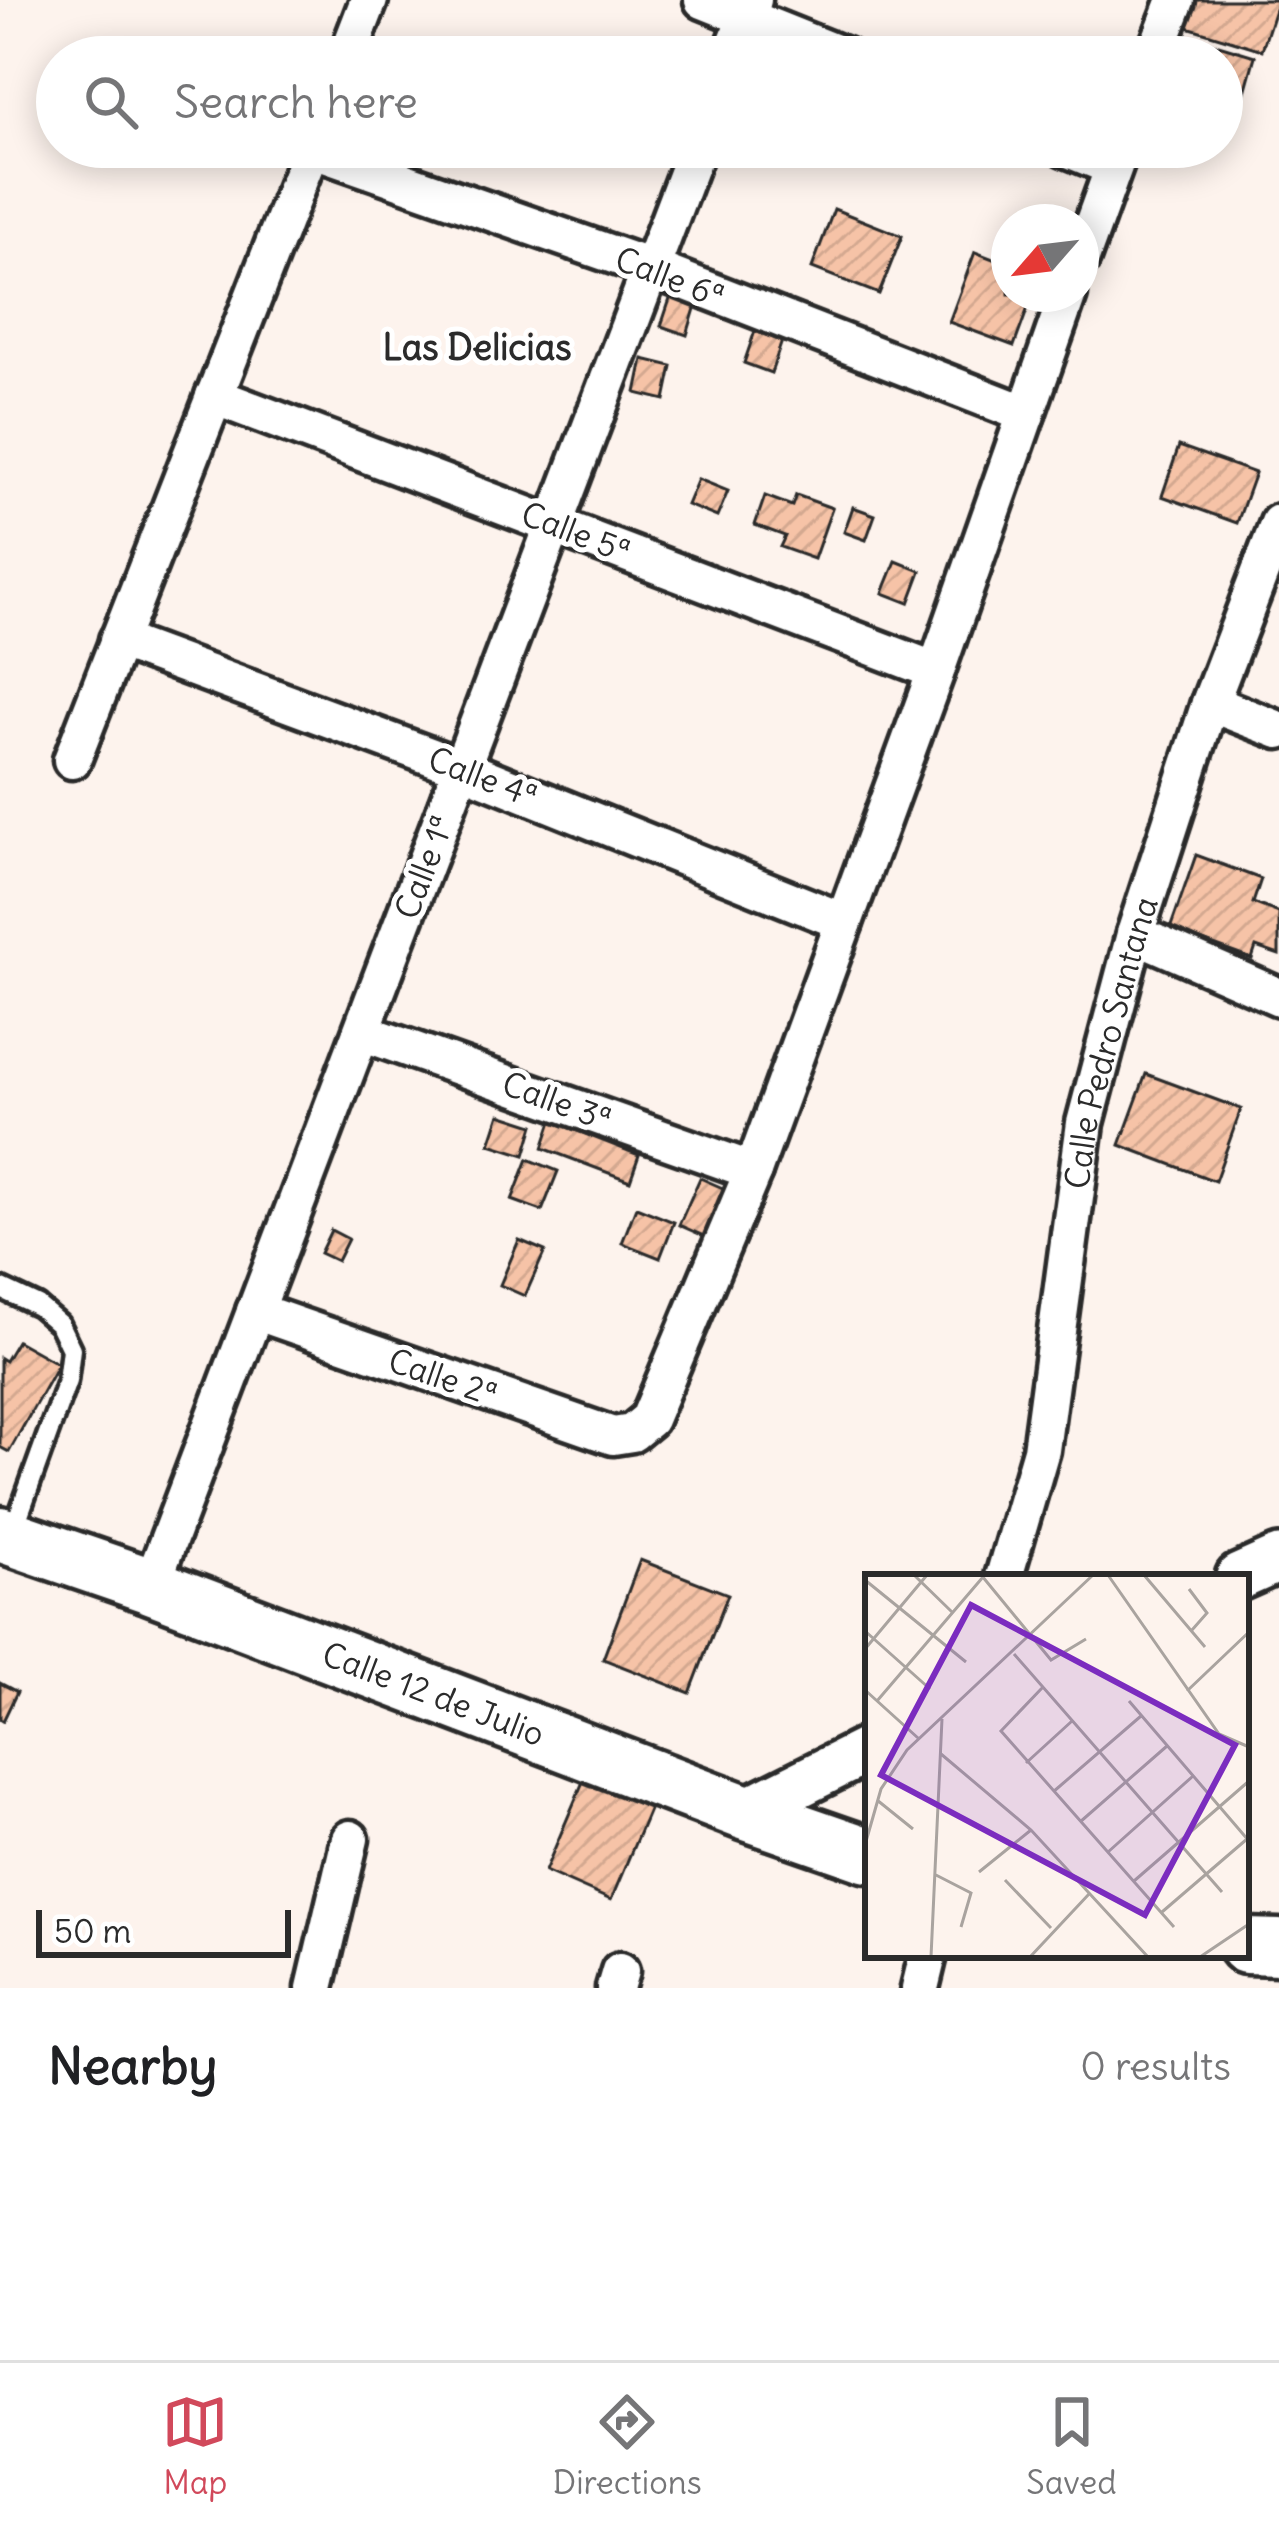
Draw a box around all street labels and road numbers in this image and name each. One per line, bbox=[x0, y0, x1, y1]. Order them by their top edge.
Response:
street label: Calle 6ª bbox=[610, 237, 730, 317]
street label: Calle 5ª bbox=[516, 492, 636, 572]
street label: Calle 4ª bbox=[423, 737, 543, 817]
street label: Calle 1ª bbox=[385, 809, 463, 925]
street label: Calle Pedro Santana bbox=[1055, 891, 1167, 1191]
street label: Calle 3ª bbox=[497, 1062, 617, 1140]
street label: Calle 2ª bbox=[383, 1339, 503, 1415]
street label: Calle 12 de Julio bbox=[317, 1632, 550, 1755]

